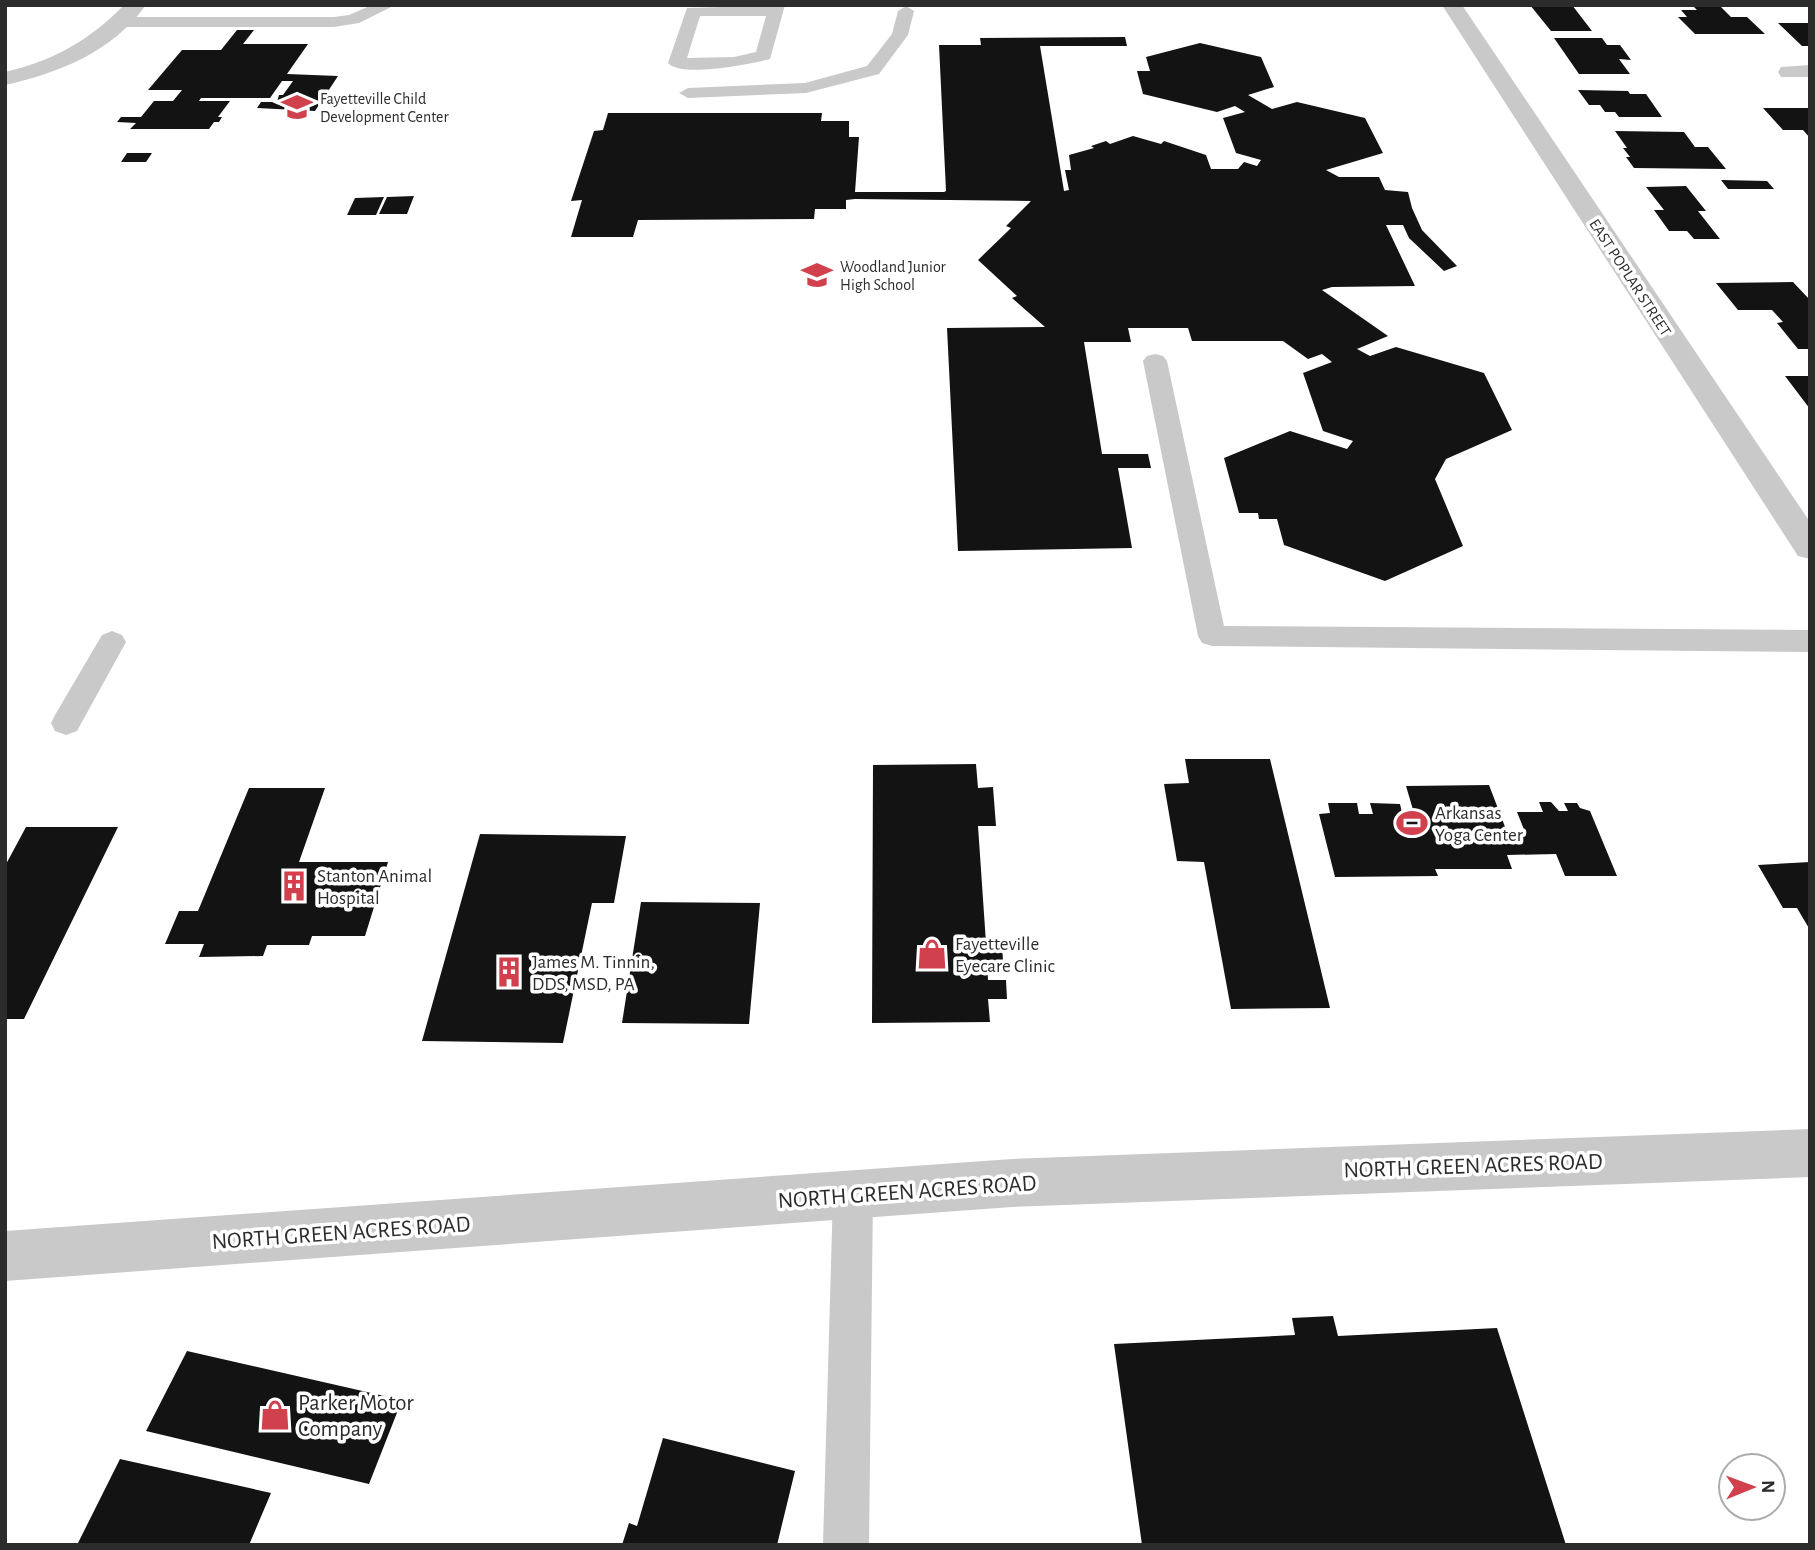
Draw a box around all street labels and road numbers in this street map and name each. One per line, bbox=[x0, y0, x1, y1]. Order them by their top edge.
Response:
street label: EAST POPLAR STREET bbox=[1586, 216, 1674, 339]
street label: NORTH GREEN ACRES ROAD bbox=[1343, 1150, 1603, 1183]
street label: NORTH GREEN ACRES ROAD bbox=[777, 1172, 1037, 1213]
street label: NORTH GREEN ACRES ROAD bbox=[211, 1213, 471, 1254]

